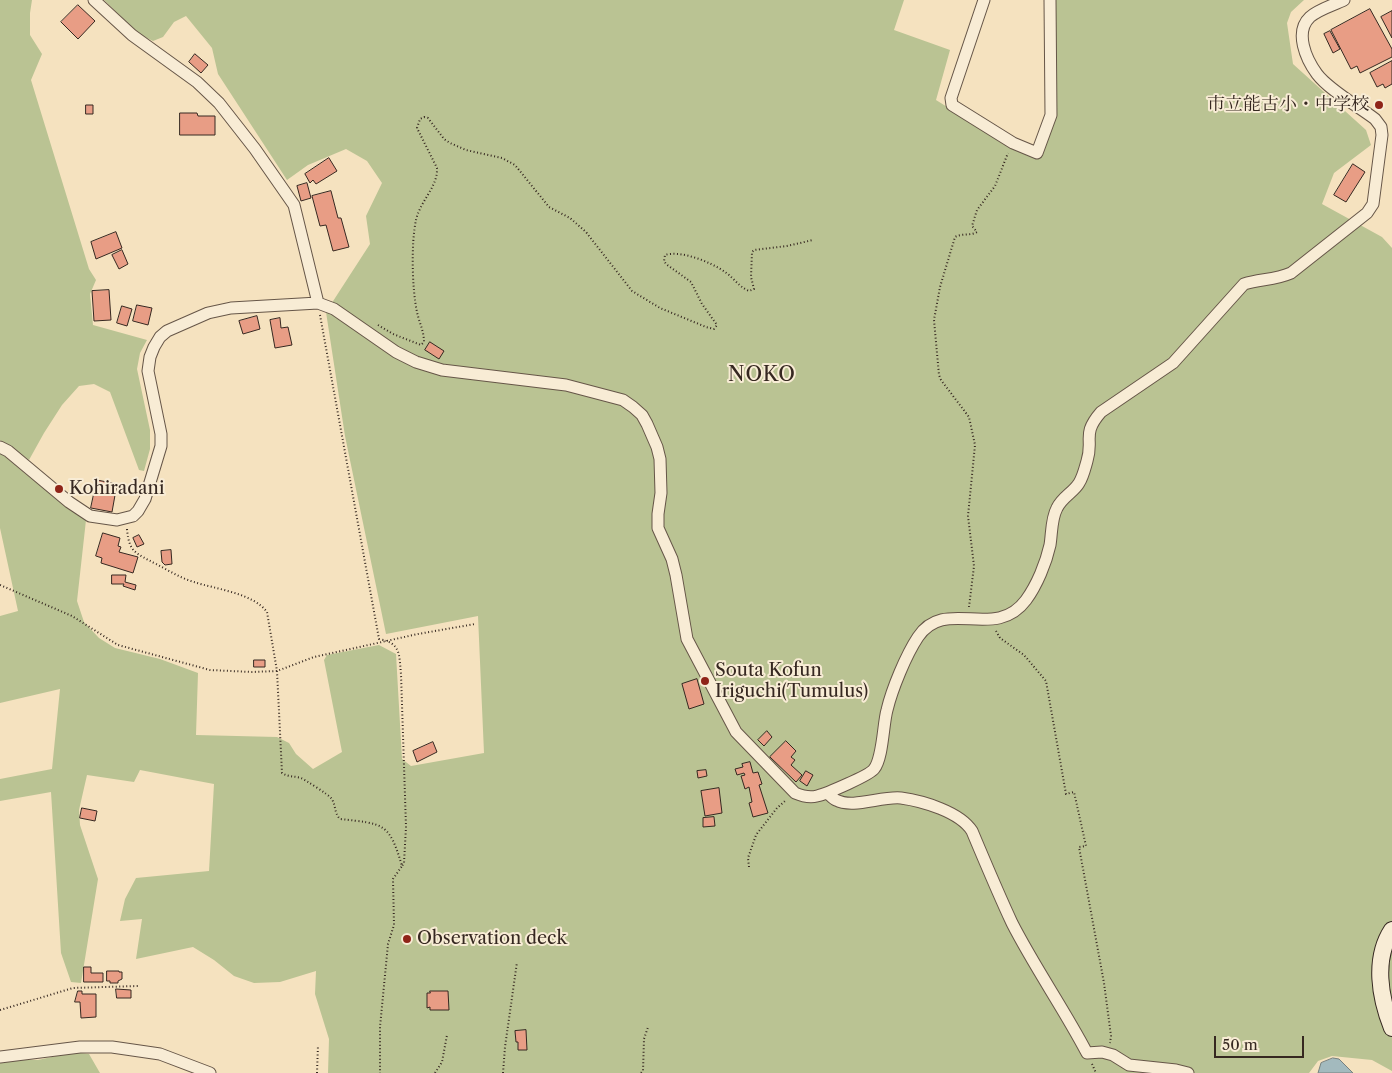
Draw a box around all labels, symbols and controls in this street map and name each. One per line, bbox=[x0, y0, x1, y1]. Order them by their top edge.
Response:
place label: 市立能古小・中学校 bbox=[1207, 94, 1369, 116]
marker: 市立能古小・中学校 bbox=[1373, 99, 1385, 111]
district label: NOKO bbox=[728, 363, 796, 387]
place label: Kohiradani bbox=[69, 478, 164, 500]
marker: Kohiradani bbox=[53, 483, 65, 495]
place label: Souta Kofun Iriguchi(Tumulus) bbox=[715, 660, 868, 702]
marker: Souta Kofun Iriguchi(Tumulus) bbox=[699, 675, 711, 687]
place label: Observation deck bbox=[417, 928, 567, 950]
marker: Observation deck bbox=[401, 933, 413, 945]
scale bar bbox=[1217, 1026, 1307, 1058]
text: 50 m bbox=[1222, 1035, 1258, 1054]

